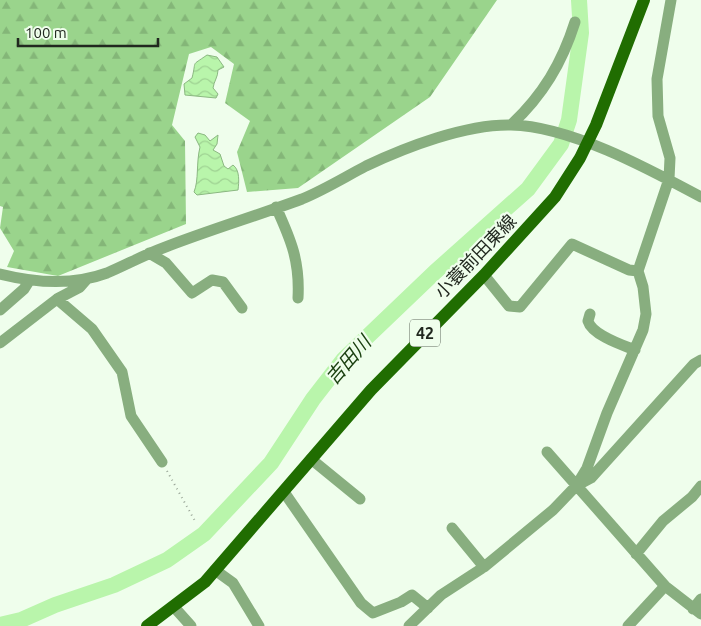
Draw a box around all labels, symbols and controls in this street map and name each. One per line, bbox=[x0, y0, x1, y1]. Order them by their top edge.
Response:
scale bar bbox=[18, 15, 158, 47]
text: 100 m bbox=[25, 24, 67, 41]
street label: 小蓑前田東線 bbox=[430, 210, 520, 302]
road number: 42 bbox=[410, 319, 440, 346]
water label: 吉田川 bbox=[321, 330, 376, 389]

